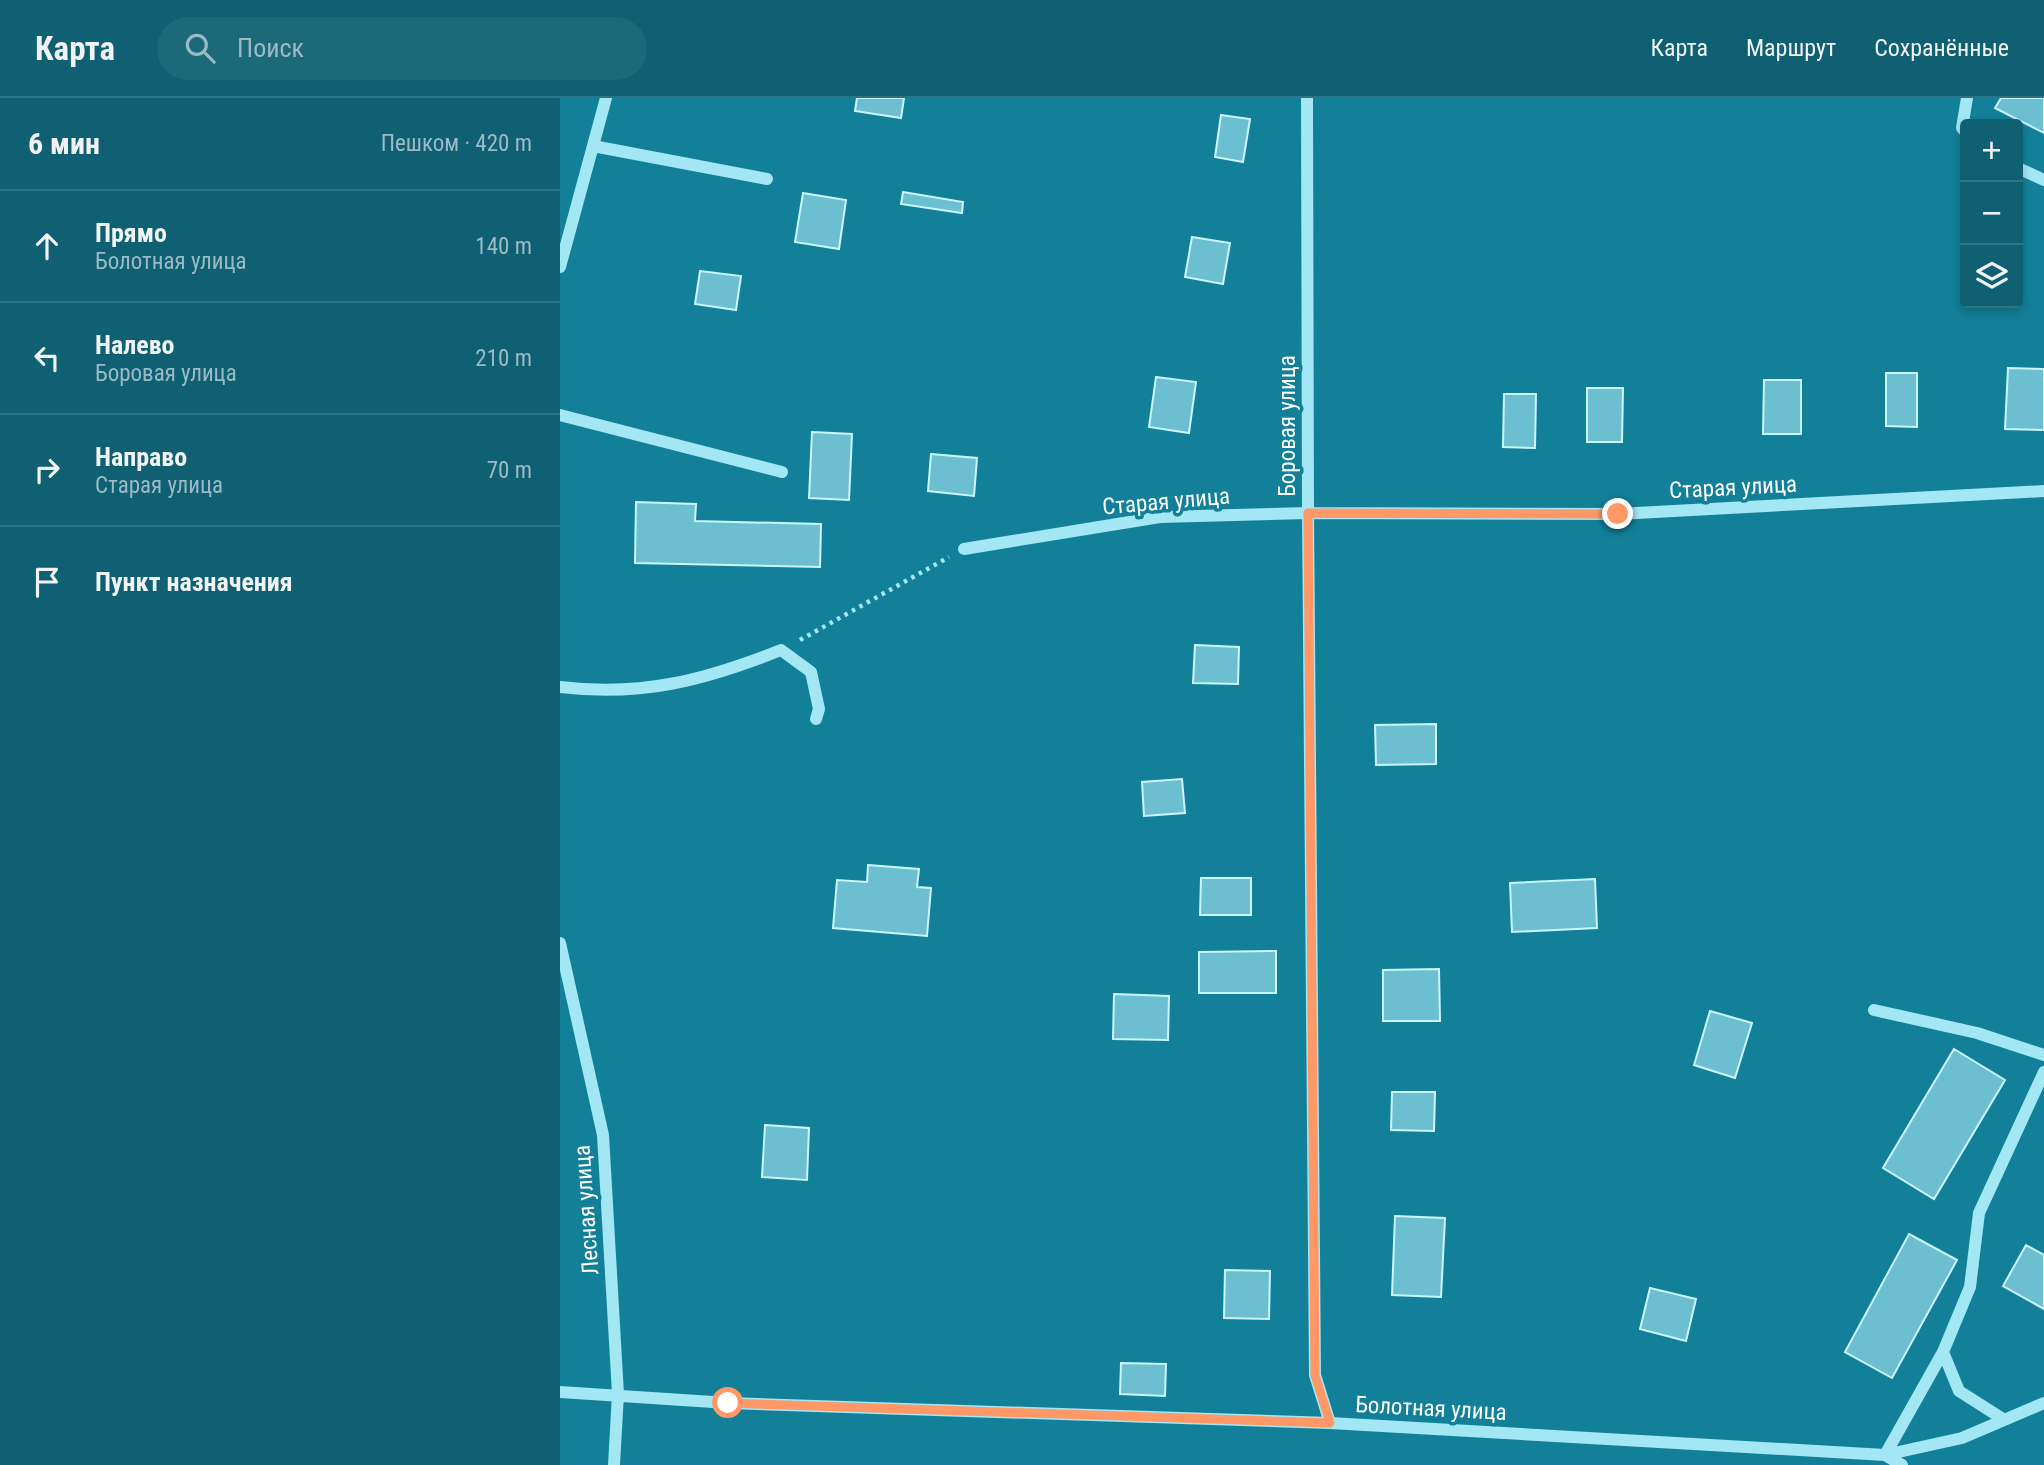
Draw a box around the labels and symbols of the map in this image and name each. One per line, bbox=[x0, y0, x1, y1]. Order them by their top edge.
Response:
street label: Боровая улица bbox=[1274, 355, 1301, 497]
street label: Старая улица bbox=[1668, 471, 1798, 504]
street label: Старая улица bbox=[1101, 482, 1231, 521]
route end bbox=[1602, 498, 1633, 529]
street label: Лесная улица bbox=[568, 1144, 605, 1276]
route start bbox=[712, 1387, 743, 1418]
street label: Болотная улица bbox=[1355, 1391, 1507, 1426]

